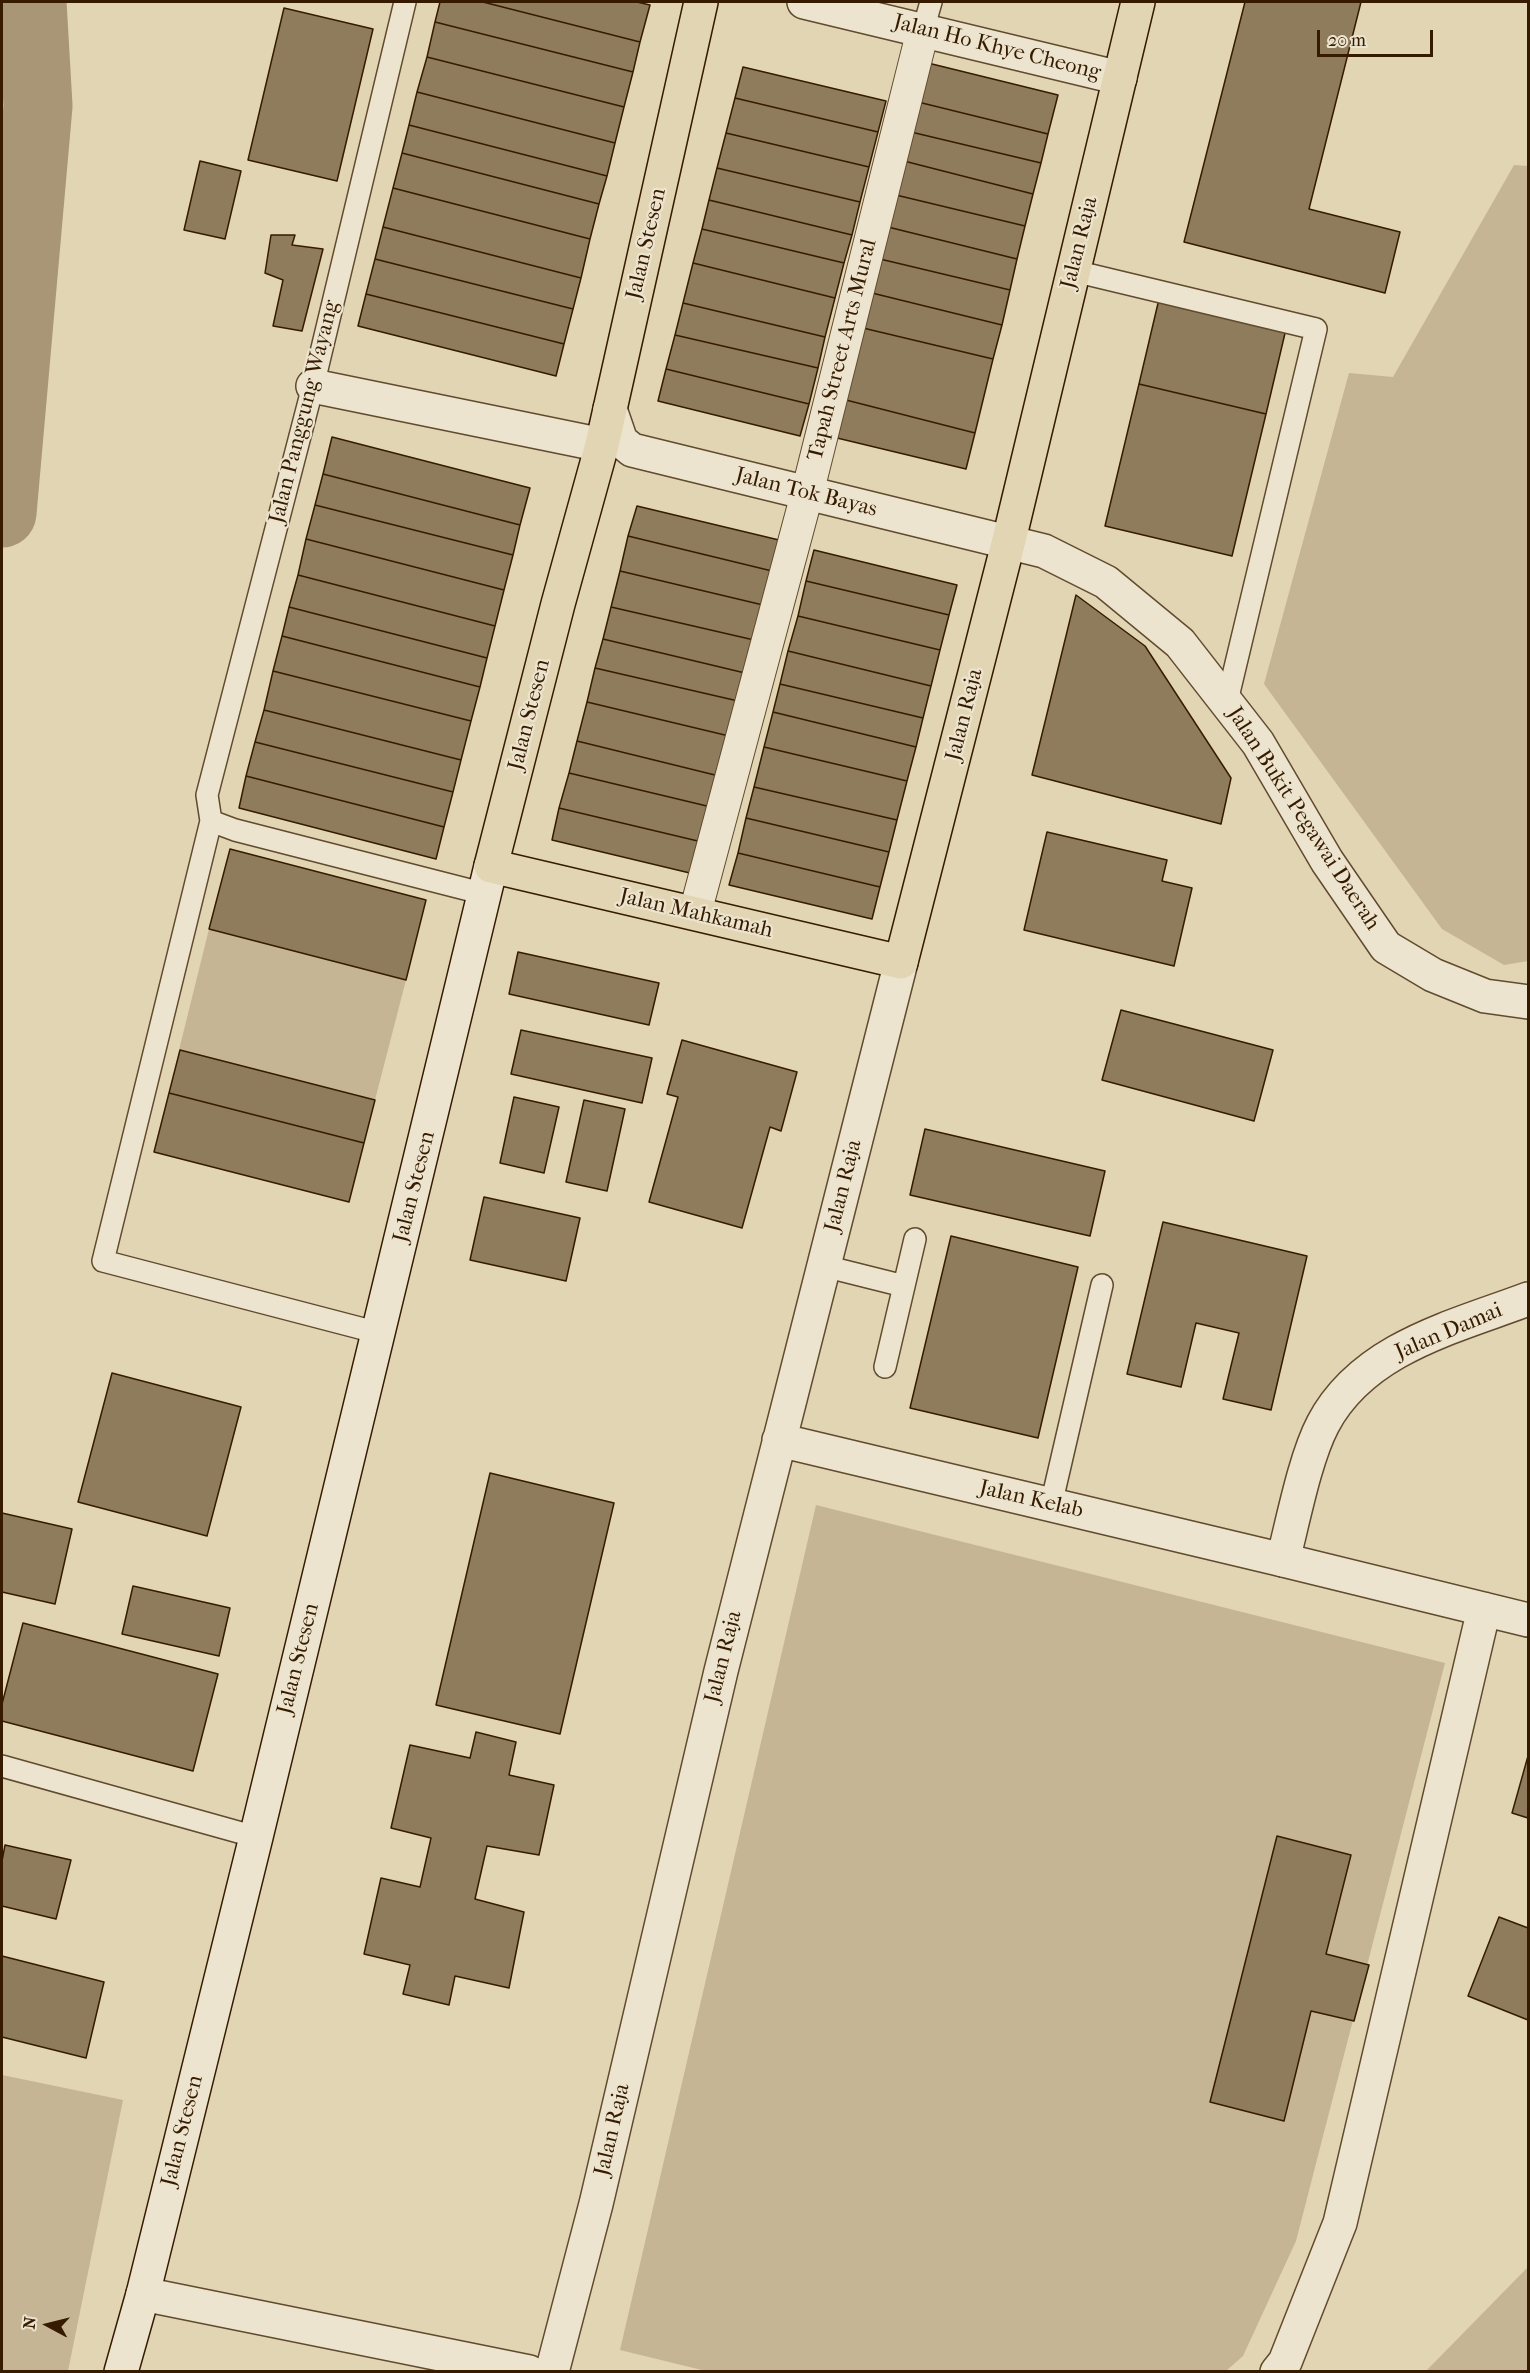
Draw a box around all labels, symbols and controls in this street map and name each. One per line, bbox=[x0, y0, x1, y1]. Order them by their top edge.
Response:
street label: Jalan Ho Khye Cheong bbox=[891, 9, 1103, 87]
scale bar bbox=[1320, 18, 1436, 56]
text: 20 m bbox=[1328, 30, 1366, 51]
street label: Jalan Stesen bbox=[621, 186, 673, 302]
street label: Jalan Raja bbox=[1056, 194, 1104, 292]
street label: Tapah Street Arts Mural bbox=[803, 236, 883, 464]
street label: Jalan Panggung Wayang bbox=[264, 298, 346, 526]
street label: Jalan Tok Bayas bbox=[732, 463, 880, 523]
street label: Jalan Stesen bbox=[503, 657, 557, 773]
street label: Jalan Raja bbox=[941, 666, 989, 764]
street label: Jalan Bukit Pegawai Daerah bbox=[1221, 702, 1385, 936]
street label: Jalan Mahkamah bbox=[617, 884, 775, 944]
street label: Jalan Stesen bbox=[388, 1129, 442, 1245]
street label: Jalan Raja bbox=[820, 1137, 868, 1235]
street label: Jalan Damai bbox=[1392, 1298, 1506, 1366]
street label: Jalan Kelab bbox=[976, 1475, 1086, 1525]
street label: Jalan Stesen bbox=[272, 1601, 326, 1717]
street label: Jalan Raja bbox=[700, 1608, 748, 1706]
street label: Jalan Stesen bbox=[156, 2073, 210, 2189]
street label: Jalan Raja bbox=[590, 2081, 636, 2179]
north arrow bbox=[18, 2295, 78, 2355]
text: N bbox=[19, 2316, 40, 2330]

